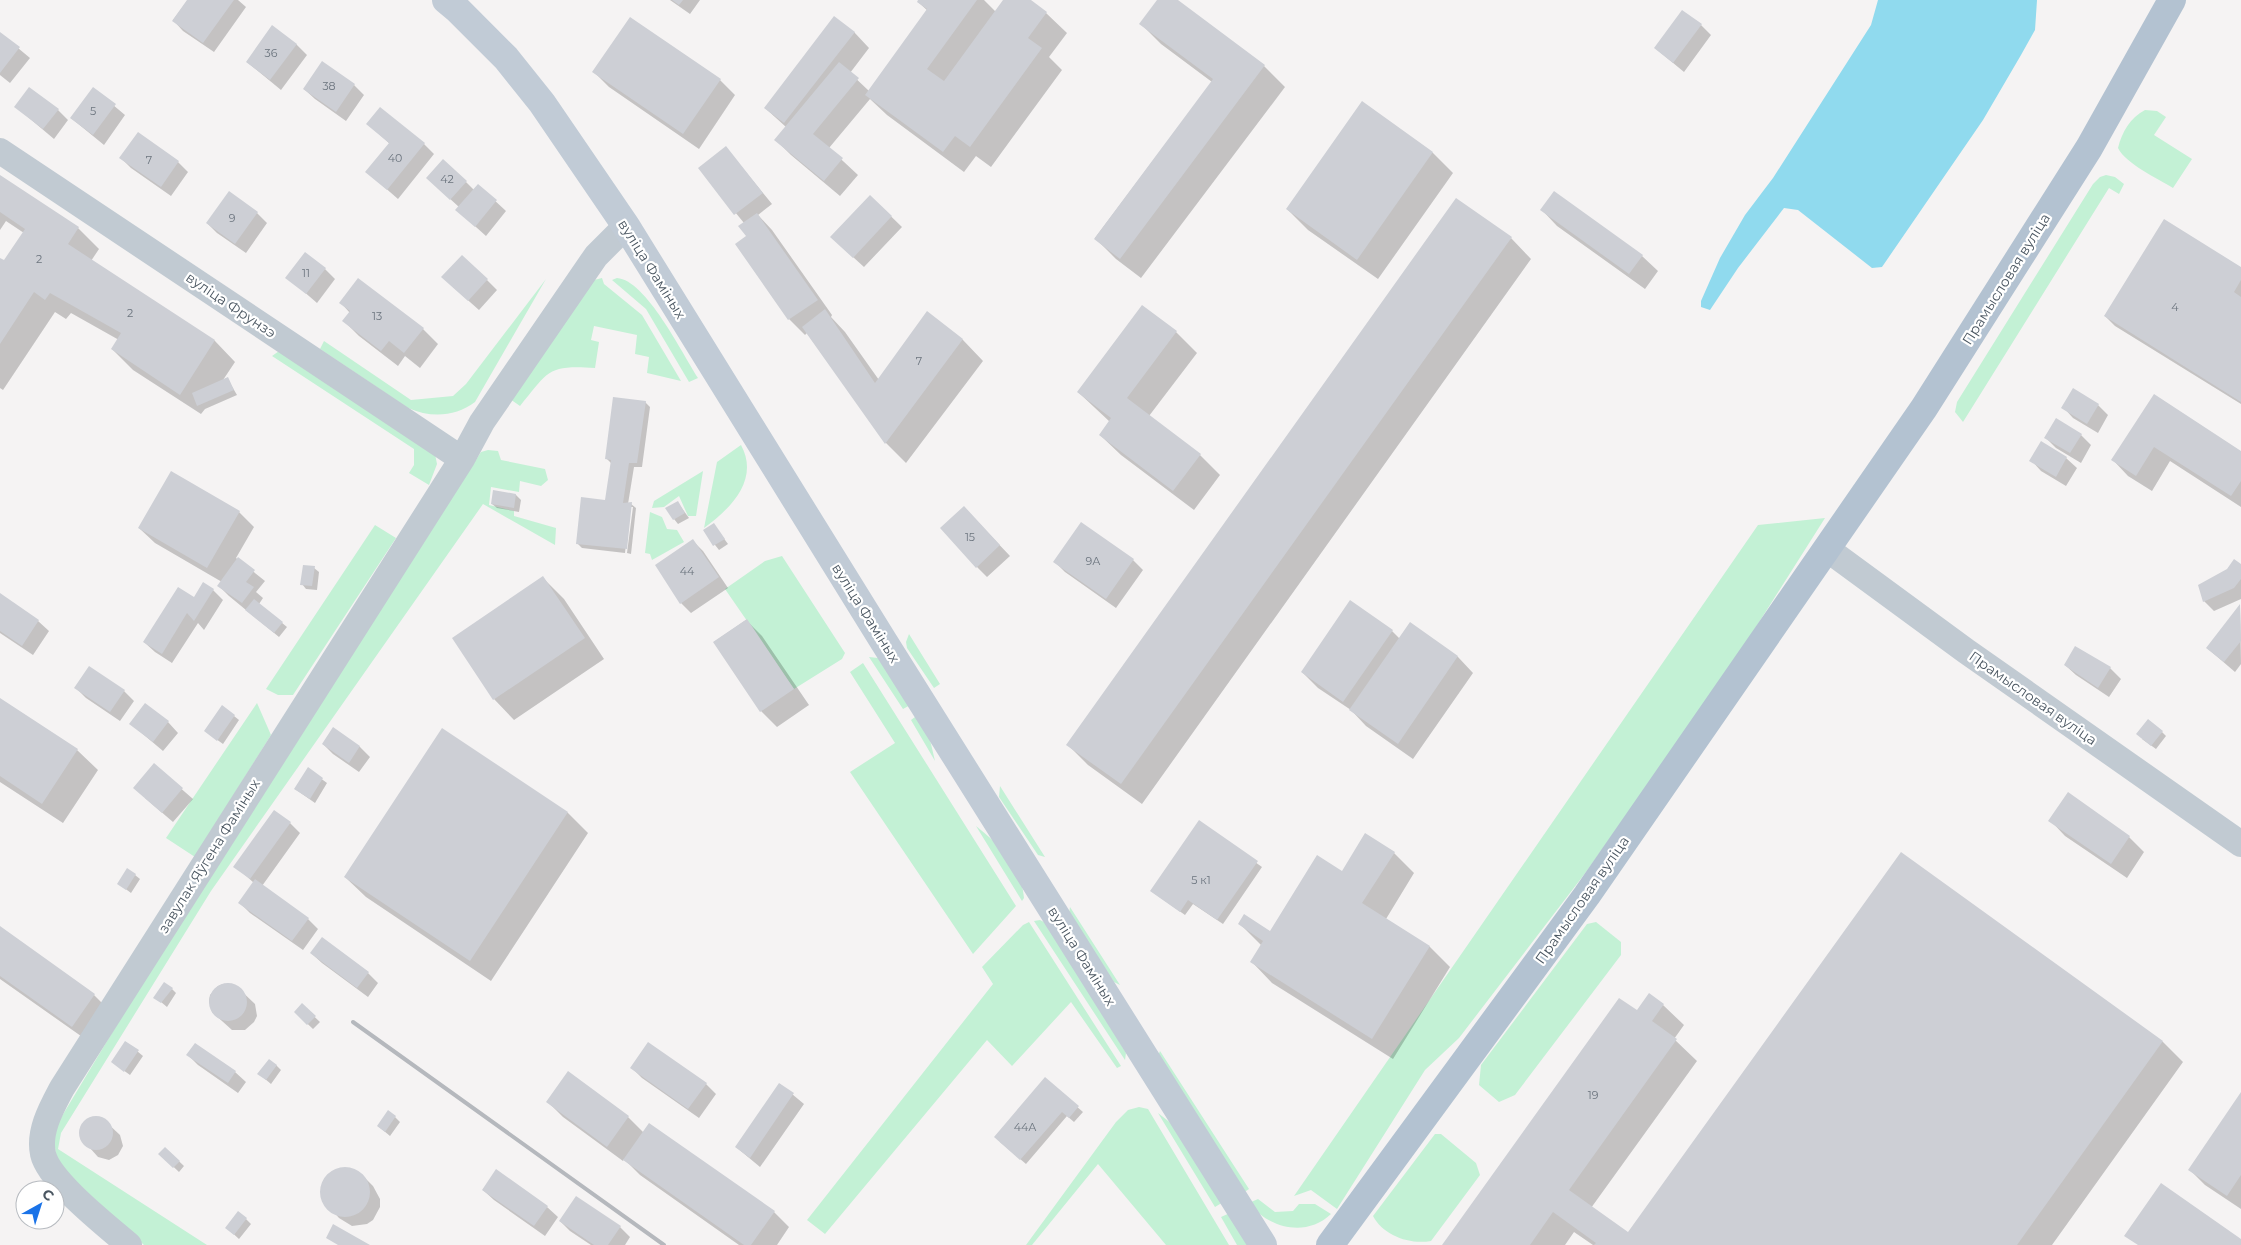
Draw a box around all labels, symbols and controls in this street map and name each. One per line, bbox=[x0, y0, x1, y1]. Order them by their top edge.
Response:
house number: 36 bbox=[265, 46, 278, 60]
house number: 38 bbox=[322, 79, 336, 93]
house number: 5 bbox=[90, 104, 96, 118]
house number: 40 bbox=[388, 151, 402, 165]
house number: 7 bbox=[146, 153, 152, 167]
house number: 42 bbox=[440, 172, 454, 186]
street label: Прамысловая вуліца bbox=[1958, 210, 2054, 348]
house number: 9 bbox=[229, 211, 236, 225]
street label: вуліца Фаміных bbox=[614, 216, 690, 323]
house number: 2 bbox=[36, 252, 42, 266]
house number: 11 bbox=[302, 266, 310, 280]
street label: вуліца Фрунзэ bbox=[182, 268, 280, 342]
house number: 4 bbox=[2171, 300, 2179, 314]
house number: 2 bbox=[127, 306, 133, 320]
house number: 13 bbox=[372, 309, 382, 323]
house number: 7 bbox=[916, 354, 922, 368]
house number: 15 bbox=[965, 530, 975, 544]
house number: 9А bbox=[1086, 554, 1101, 568]
street label: вуліца Фаміных bbox=[828, 560, 904, 667]
house number: 44 bbox=[680, 564, 695, 578]
street label: Прамысловая вуліца bbox=[1966, 647, 2100, 749]
street label: завулак Яўгена Фаміных bbox=[154, 775, 264, 936]
street label: Прамысловая вуліца bbox=[1531, 833, 1633, 967]
house number: 5 к1 bbox=[1191, 873, 1211, 887]
street label: вуліца Фаміных bbox=[1044, 903, 1120, 1010]
house number: 19 bbox=[1588, 1088, 1599, 1102]
house number: 44А bbox=[1014, 1120, 1037, 1134]
north arrow bbox=[15, 1180, 65, 1230]
text: С bbox=[39, 1185, 58, 1205]

